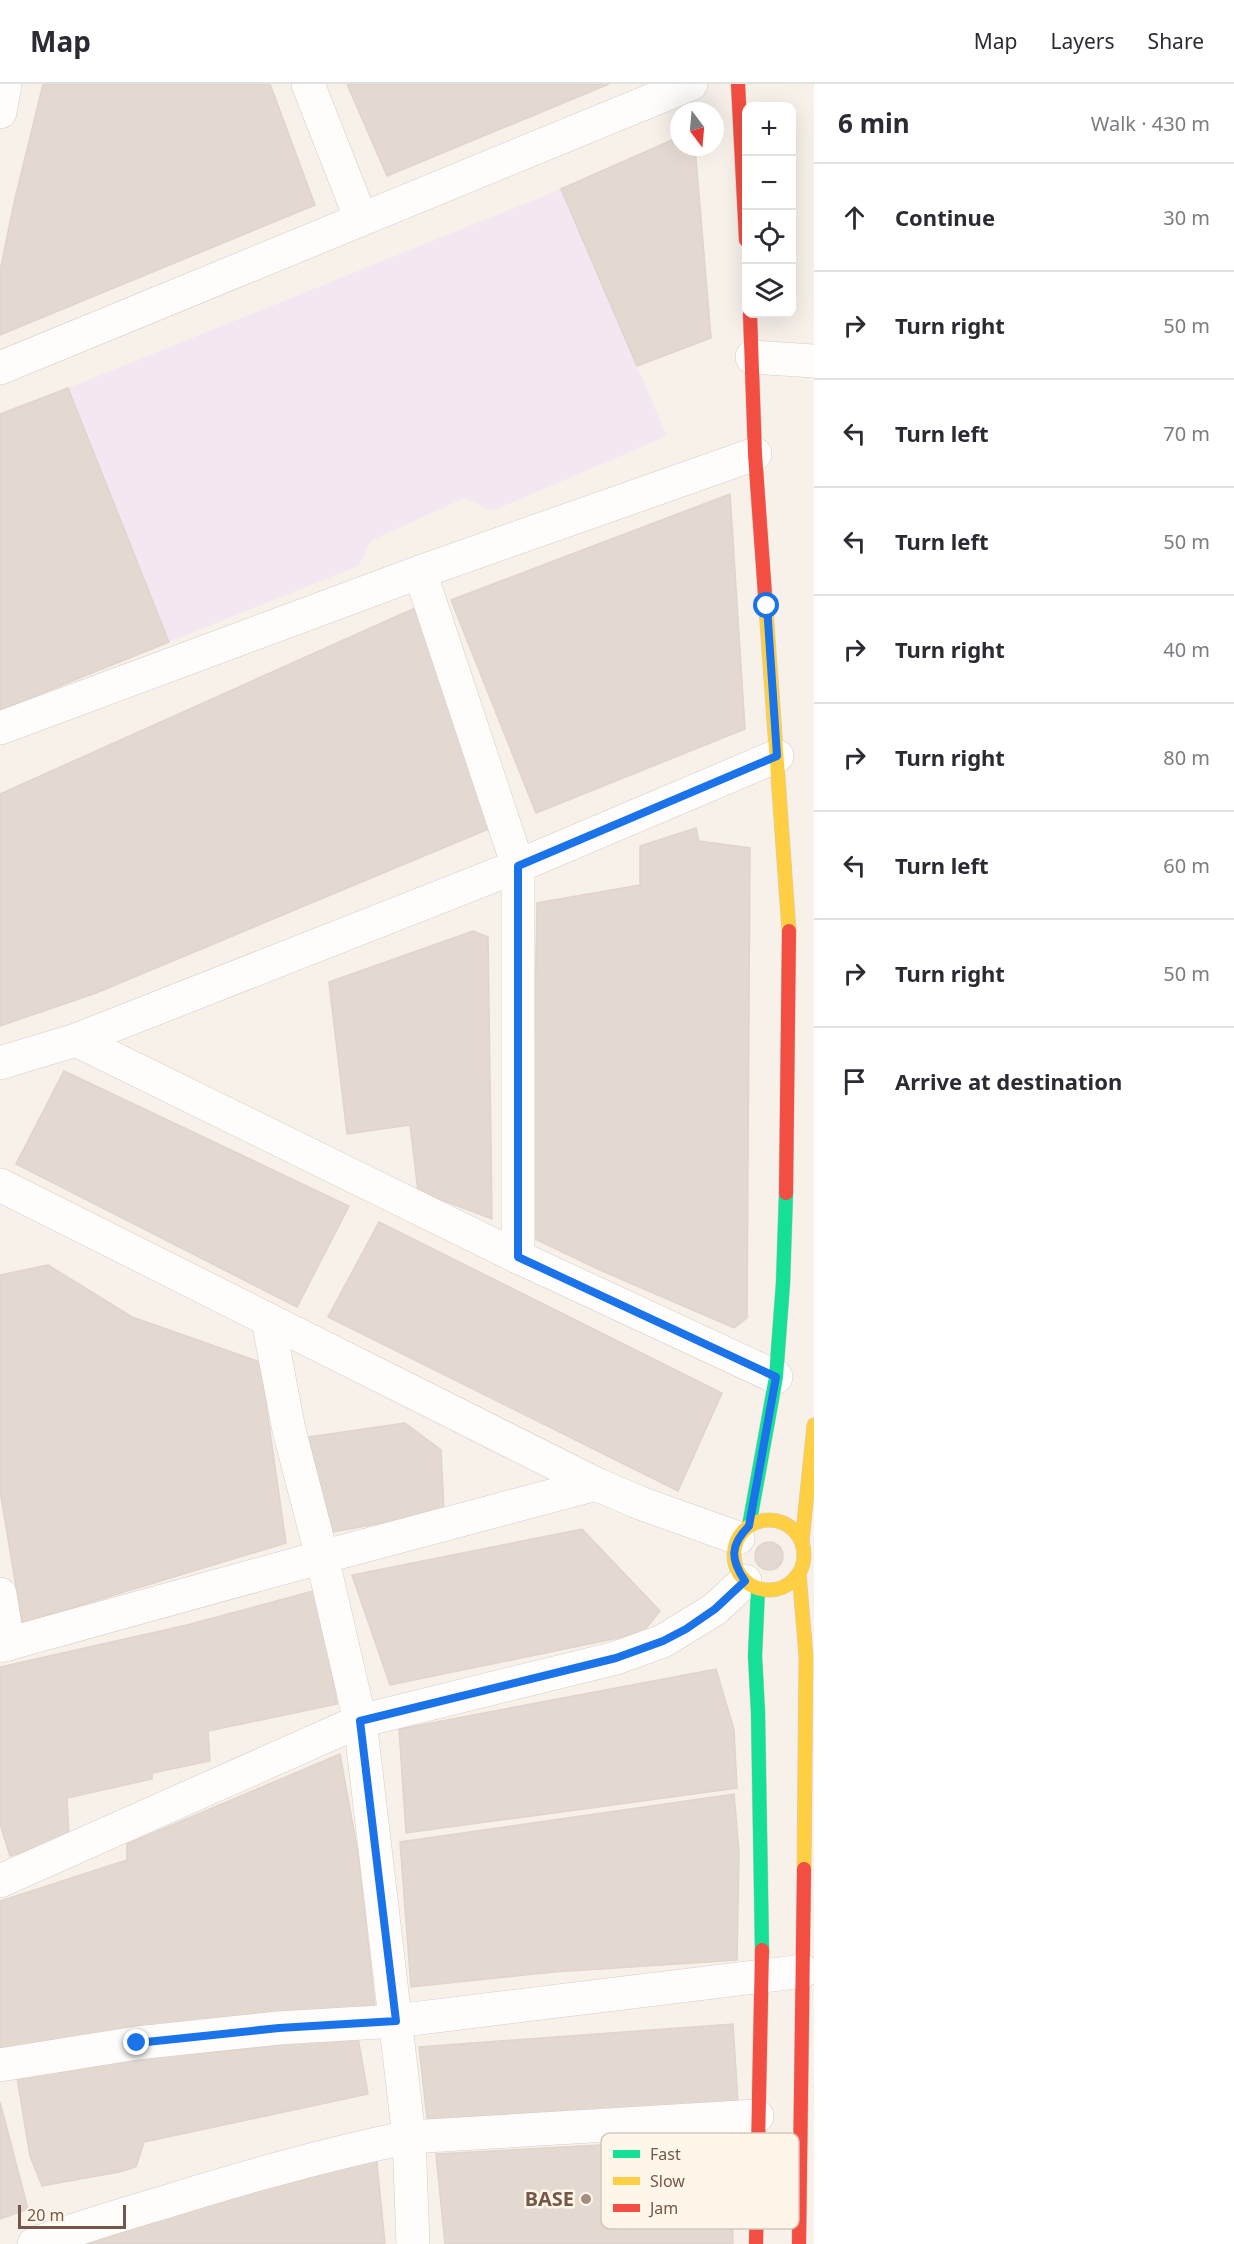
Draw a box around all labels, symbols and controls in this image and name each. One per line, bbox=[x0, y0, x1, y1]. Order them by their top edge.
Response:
text: Map bbox=[30, 22, 91, 60]
text: Map bbox=[974, 27, 1018, 55]
text: Layers bbox=[1051, 27, 1115, 55]
text: Share bbox=[1148, 27, 1204, 55]
north arrow bbox=[670, 102, 724, 156]
map controls bbox=[742, 102, 796, 318]
button: + bbox=[742, 102, 796, 156]
text: 6 min bbox=[838, 105, 910, 141]
text: Walk · 430 m bbox=[1091, 110, 1210, 137]
button: − bbox=[742, 156, 796, 210]
icon: ahead bbox=[838, 201, 871, 234]
text: Continue bbox=[895, 202, 995, 232]
text: 30 m bbox=[1163, 204, 1210, 231]
button: locate bbox=[742, 210, 796, 264]
button: layers bbox=[742, 264, 796, 318]
icon: right bbox=[838, 309, 871, 342]
text: Turn right bbox=[895, 310, 1005, 340]
text: 50 m bbox=[1163, 312, 1210, 339]
icon: left bbox=[838, 417, 871, 450]
text: Turn left bbox=[895, 418, 989, 448]
text: 70 m bbox=[1163, 420, 1210, 447]
icon: left bbox=[838, 525, 871, 558]
text: Turn left bbox=[895, 526, 989, 556]
text: 50 m bbox=[1163, 528, 1210, 555]
route start bbox=[753, 592, 779, 618]
icon: right bbox=[838, 633, 871, 666]
text: Turn right bbox=[895, 634, 1005, 664]
text: 40 m bbox=[1163, 636, 1210, 663]
icon: right bbox=[838, 741, 871, 774]
text: Turn right bbox=[895, 742, 1005, 772]
text: 80 m bbox=[1163, 744, 1210, 771]
icon: left bbox=[838, 849, 871, 882]
text: Turn left bbox=[895, 850, 989, 880]
text: 60 m bbox=[1163, 852, 1210, 879]
icon: right bbox=[838, 957, 871, 990]
text: Turn right bbox=[895, 958, 1005, 988]
text: 50 m bbox=[1163, 960, 1210, 987]
icon: arrive bbox=[838, 1065, 871, 1098]
text: Arrive at destination bbox=[895, 1066, 1122, 1096]
route end bbox=[123, 2029, 149, 2055]
legend bbox=[601, 2133, 799, 2229]
text: Fast bbox=[650, 2143, 681, 2165]
text: Slow bbox=[650, 2170, 685, 2192]
place label: BASE bbox=[525, 2185, 574, 2212]
marker: BASE bbox=[579, 2192, 593, 2206]
text: Jam bbox=[648, 2197, 678, 2219]
scale bar bbox=[18, 2202, 126, 2230]
text: 20 m bbox=[27, 2204, 64, 2226]

